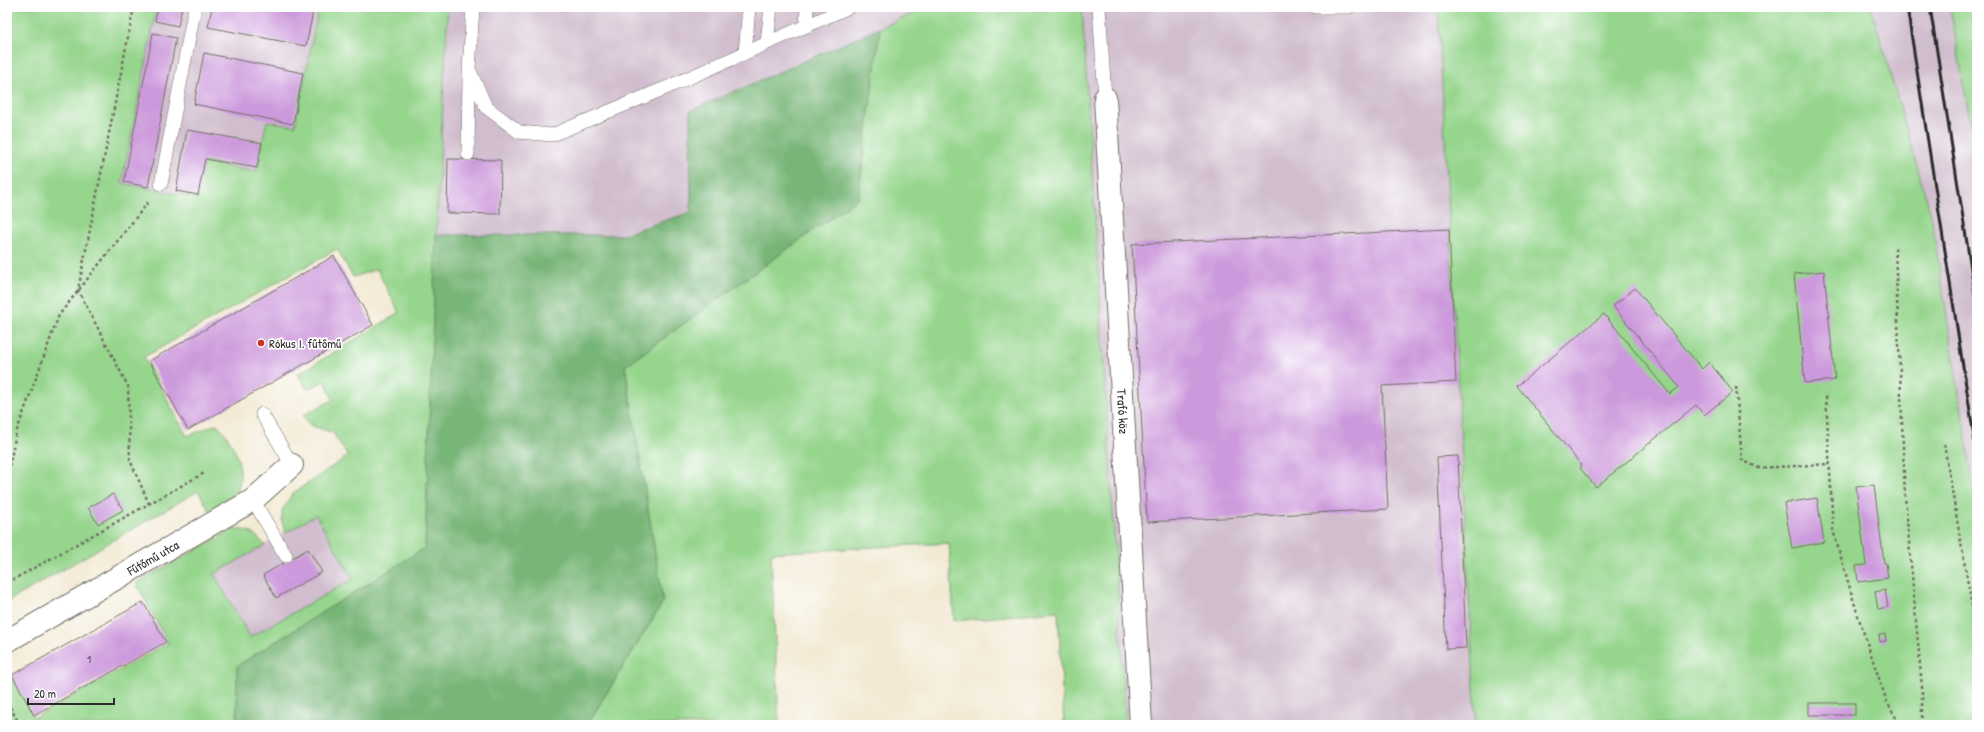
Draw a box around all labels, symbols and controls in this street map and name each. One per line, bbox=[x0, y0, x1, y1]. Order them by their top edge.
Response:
place label: Rókus I. fűtőmű bbox=[269, 334, 341, 352]
marker: Rókus I. fűtőmű bbox=[256, 338, 266, 348]
street label: Trafó köz bbox=[1113, 388, 1133, 435]
street label: Fűtőmű utca bbox=[123, 536, 182, 580]
house number: 1 bbox=[87, 652, 91, 666]
scale bar bbox=[28, 680, 114, 706]
text: 20 m bbox=[34, 685, 56, 702]

